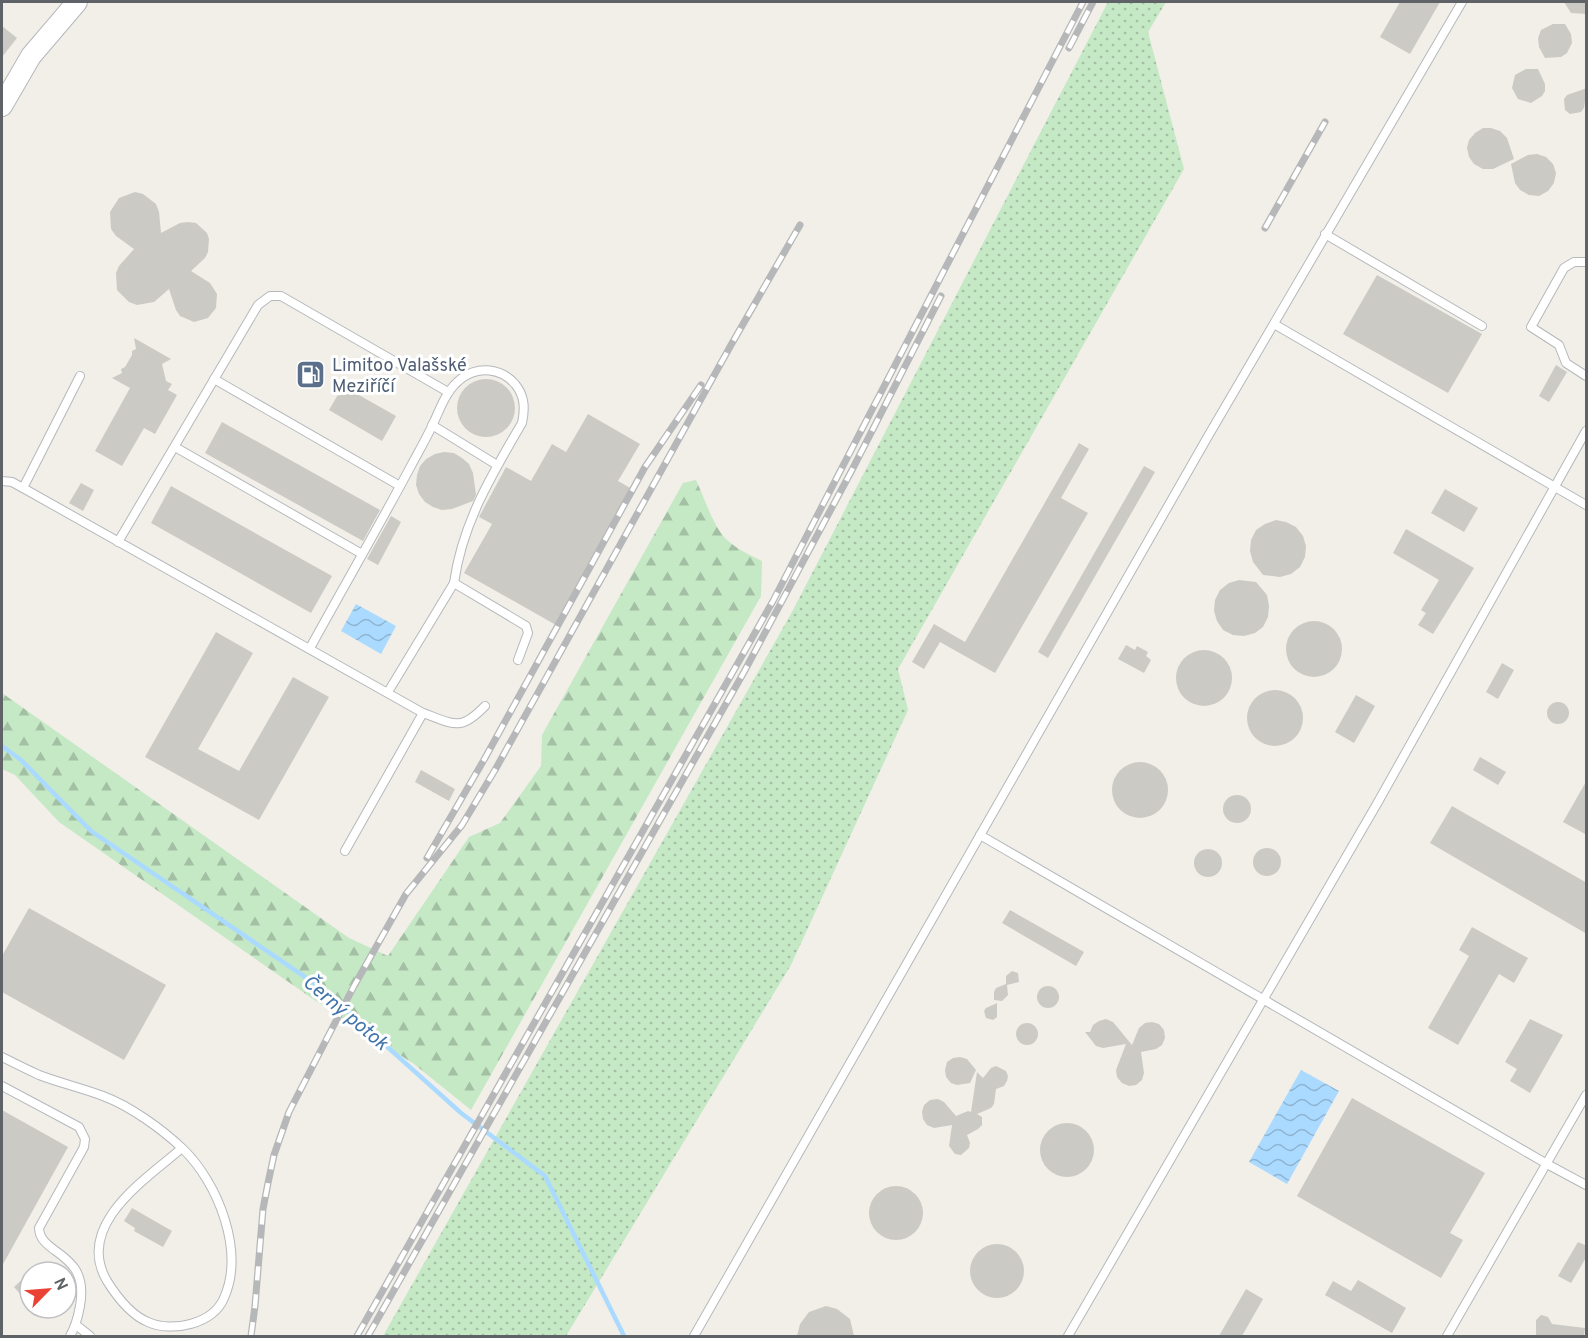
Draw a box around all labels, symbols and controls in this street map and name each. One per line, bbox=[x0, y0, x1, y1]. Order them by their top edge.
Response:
place label: Limitoo Valašské Meziříčí bbox=[332, 355, 467, 399]
fuel station icon: Limitoo Valašské Meziříčí bbox=[295, 359, 327, 391]
water label: Černý potok bbox=[296, 968, 395, 1058]
north arrow bbox=[18, 1260, 78, 1320]
text: N bbox=[48, 1275, 71, 1294]

